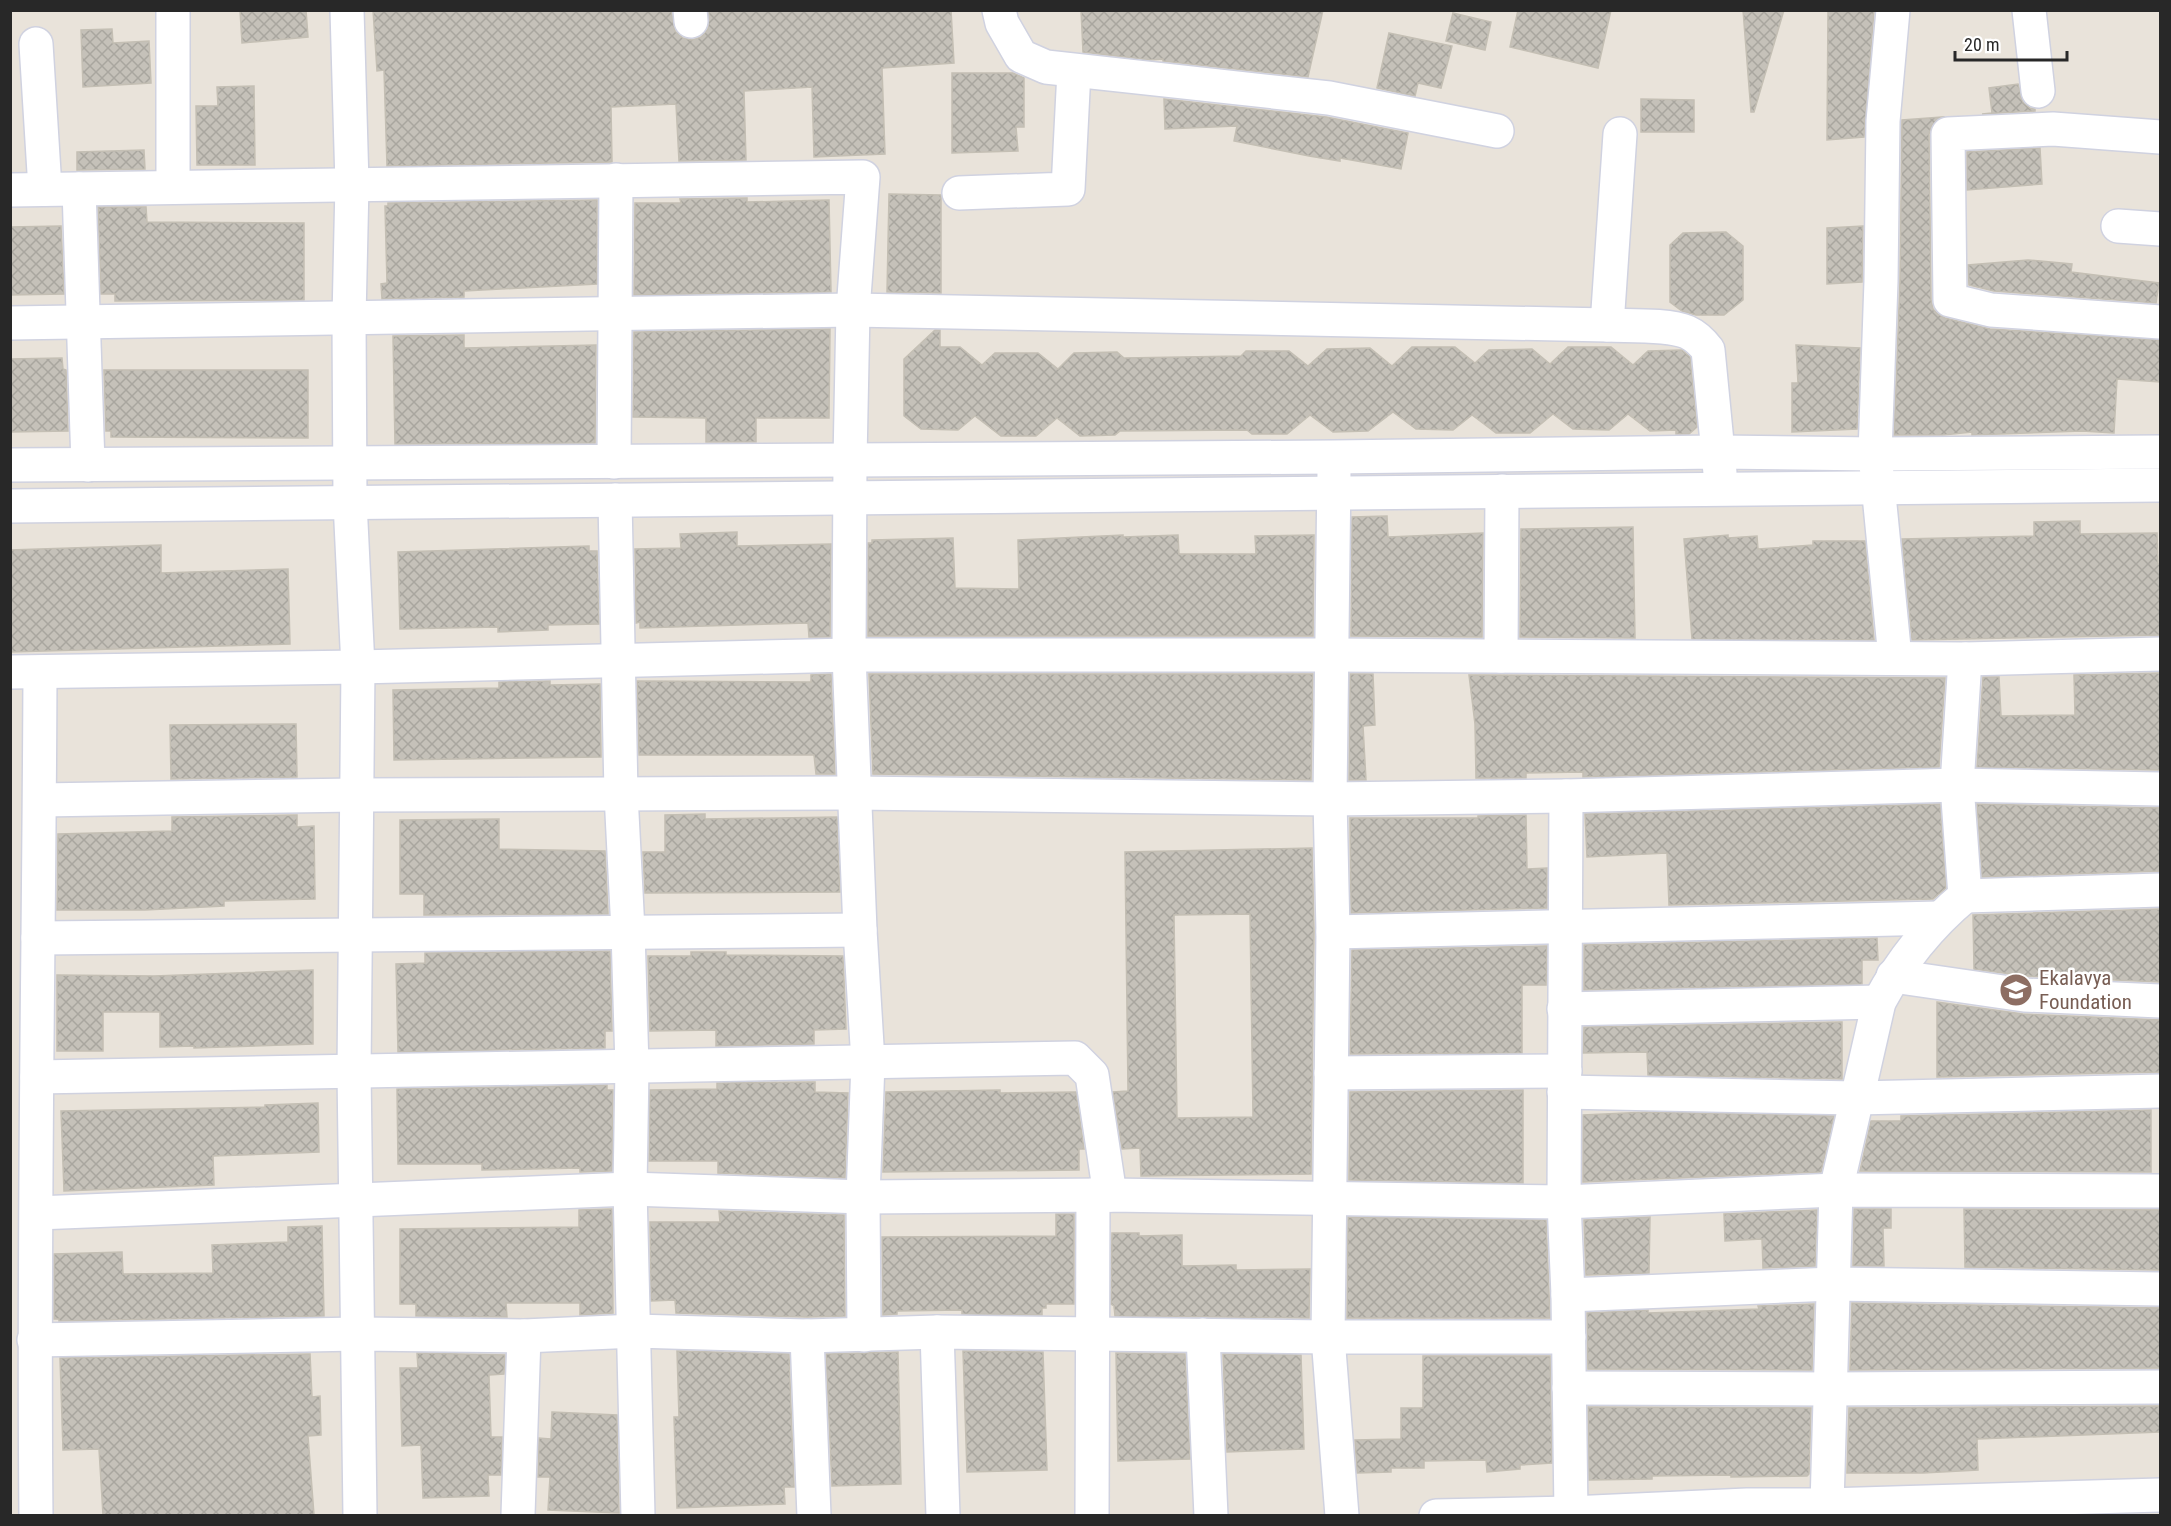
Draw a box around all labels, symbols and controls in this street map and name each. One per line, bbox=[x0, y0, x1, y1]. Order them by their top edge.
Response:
scale bar bbox=[1955, 24, 2068, 62]
text: 20 m bbox=[1964, 34, 1999, 55]
place label: Ekalavya Foundation bbox=[2039, 966, 2132, 1014]
school or university icon: Ekalavya Foundation bbox=[1998, 972, 2034, 1008]

